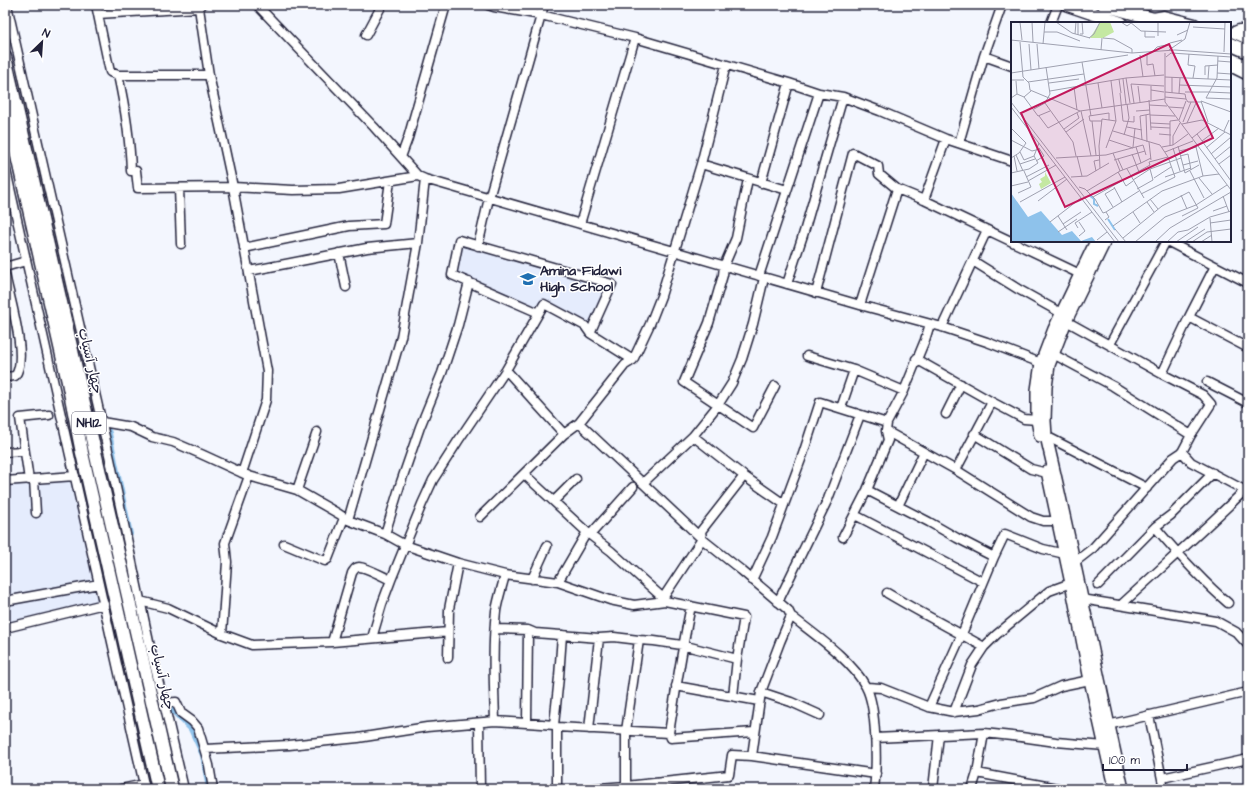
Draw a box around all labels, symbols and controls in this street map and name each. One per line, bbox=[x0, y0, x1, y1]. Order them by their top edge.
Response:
north arrow bbox=[22, 22, 62, 62]
inset map bbox=[1011, 22, 1231, 242]
text: N bbox=[40, 25, 52, 42]
place label: Amina Fidawi High School bbox=[540, 261, 622, 298]
school or university icon: Amina Fidawi High School bbox=[519, 270, 537, 288]
street label: چهار آسیاب bbox=[73, 326, 107, 396]
road number: NH12 bbox=[72, 412, 106, 434]
street label: چهار آسیاب bbox=[145, 642, 179, 712]
scale bar bbox=[1103, 746, 1187, 772]
text: 100 m bbox=[1109, 752, 1140, 769]

